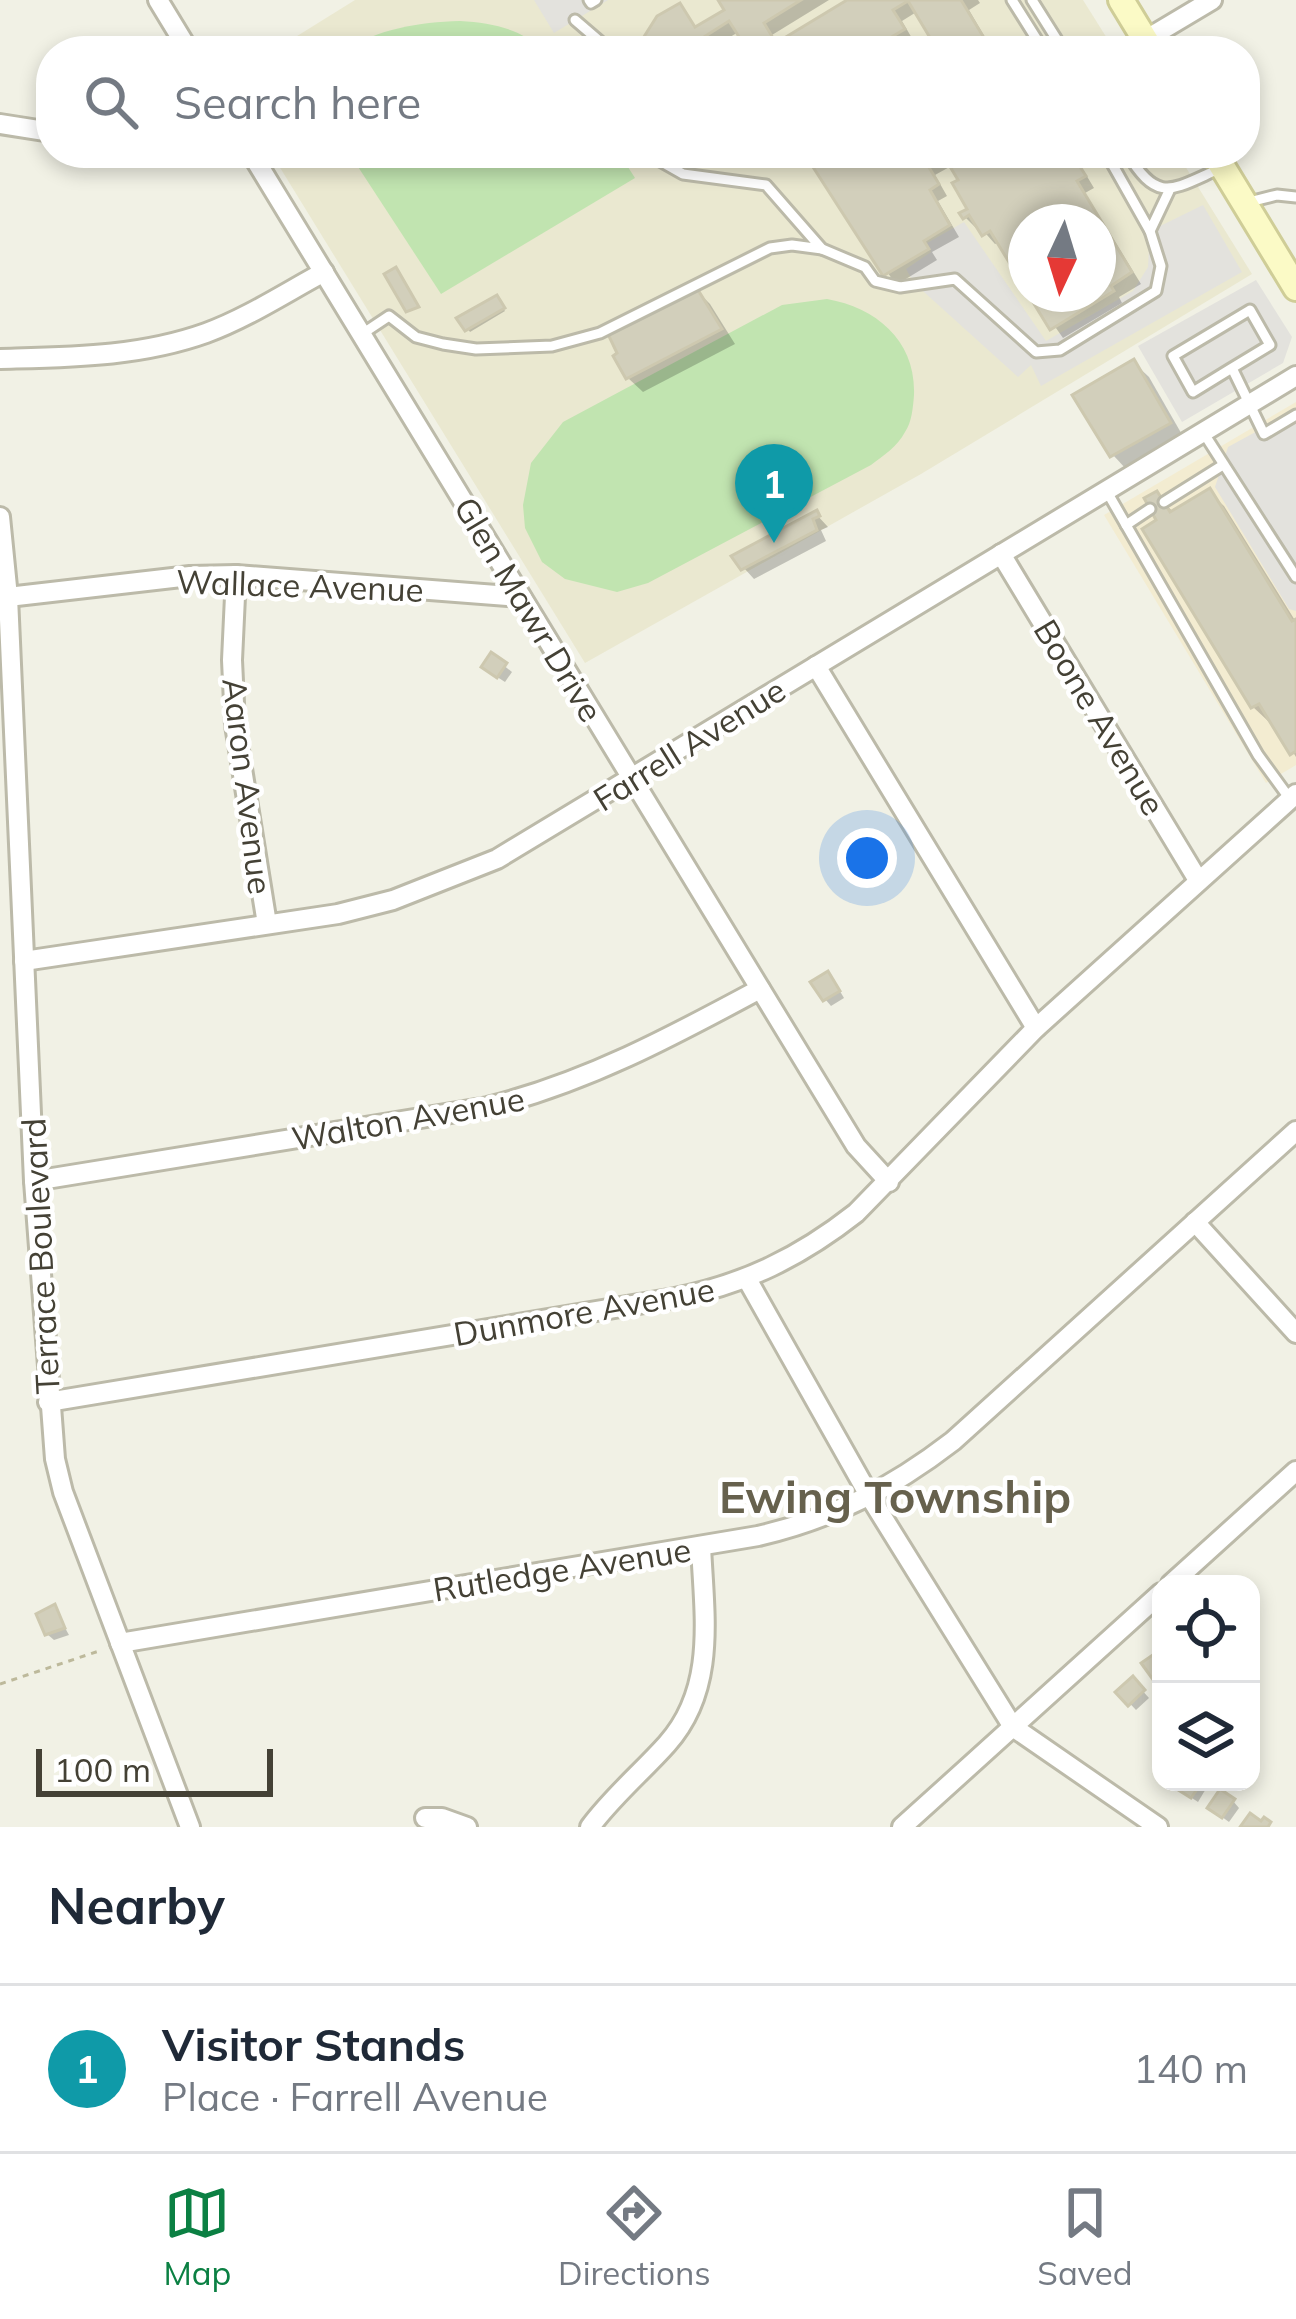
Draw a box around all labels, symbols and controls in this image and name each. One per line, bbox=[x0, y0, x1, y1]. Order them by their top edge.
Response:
search box bbox=[36, 36, 1260, 168]
icon: search bbox=[78, 69, 144, 135]
text: Search here bbox=[174, 74, 421, 130]
north arrow bbox=[1008, 204, 1116, 312]
pin: 1 bbox=[735, 444, 813, 543]
street label: Glen Mawr Drive bbox=[446, 489, 612, 729]
street label: Wallace Avenue bbox=[176, 560, 424, 610]
street label: Boone Avenue bbox=[1026, 612, 1174, 822]
street label: Farrell Avenue bbox=[585, 669, 793, 819]
street label: Aaron Avenue bbox=[214, 676, 282, 896]
your location bbox=[837, 828, 897, 888]
street label: Walton Avenue bbox=[288, 1077, 528, 1159]
street label: Terrace Boulevard bbox=[12, 1117, 68, 1395]
street label: Dunmore Avenue bbox=[450, 1268, 718, 1354]
district label: Ewing Township bbox=[719, 1468, 1071, 1524]
street label: Rutledge Avenue bbox=[430, 1528, 694, 1610]
map controls bbox=[1152, 1575, 1260, 1791]
button: locate bbox=[1152, 1575, 1260, 1683]
button: layers bbox=[1152, 1683, 1260, 1791]
scale bar bbox=[36, 1743, 273, 1796]
text: 100 m bbox=[54, 1749, 151, 1790]
text: Nearby bbox=[48, 1873, 225, 1937]
text: Visitor Stands bbox=[162, 2016, 465, 2072]
text: 1 bbox=[75, 2044, 99, 2093]
text: 140 m bbox=[1133, 2044, 1248, 2093]
text: Place · Farrell Avenue bbox=[162, 2072, 548, 2121]
tab: Map bbox=[163, 2180, 231, 2293]
tab: Directions bbox=[558, 2180, 711, 2293]
tab: Saved bbox=[1037, 2180, 1133, 2293]

